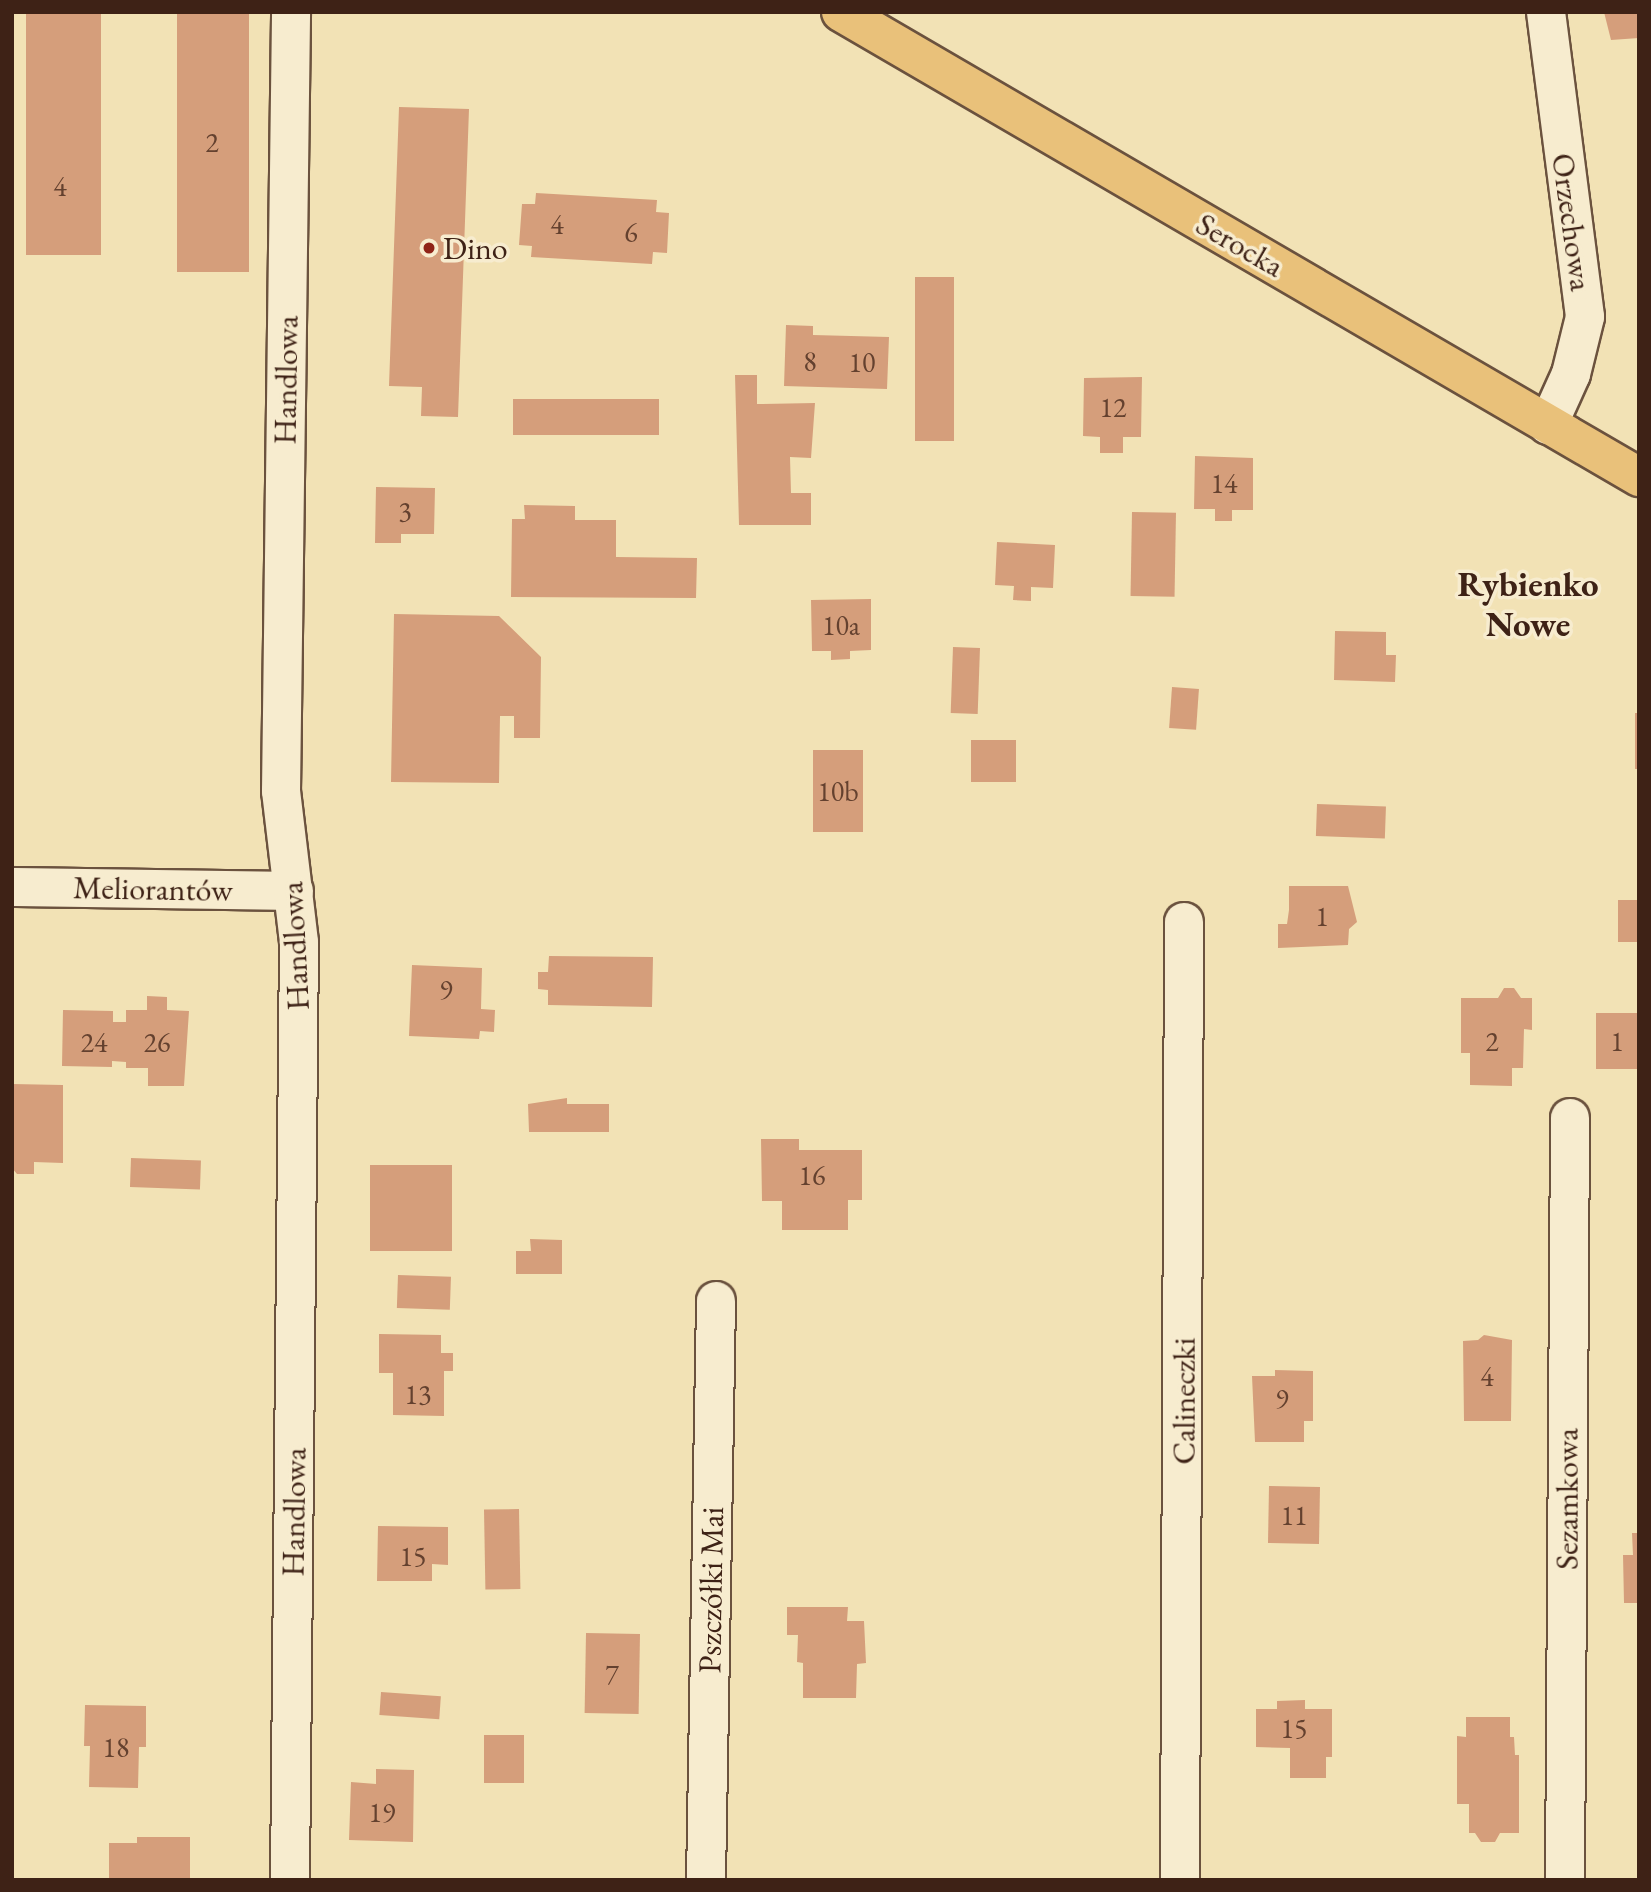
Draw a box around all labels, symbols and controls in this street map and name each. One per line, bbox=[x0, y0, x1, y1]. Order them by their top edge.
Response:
house number: 2 bbox=[205, 125, 219, 159]
street label: Orzechowa bbox=[1543, 151, 1601, 293]
house number: 4 bbox=[53, 169, 67, 203]
street label: Serocka bbox=[1189, 205, 1291, 285]
house number: 4 bbox=[550, 207, 564, 241]
house number: 6 bbox=[624, 215, 638, 249]
place label: Dino bbox=[443, 229, 508, 267]
marker: Dino bbox=[421, 240, 437, 256]
street label: Handlowa bbox=[266, 315, 306, 445]
house number: 8 bbox=[803, 344, 817, 378]
house number: 10 bbox=[849, 345, 875, 379]
house number: 12 bbox=[1100, 390, 1126, 424]
house number: 14 bbox=[1211, 466, 1237, 500]
house number: 3 bbox=[398, 494, 412, 528]
district label: Rybienko Nowe bbox=[1457, 563, 1599, 645]
house number: 10a bbox=[822, 608, 860, 642]
house number: 10b bbox=[817, 774, 859, 808]
street label: Meliorantów bbox=[73, 868, 233, 910]
street label: Handlowa bbox=[272, 881, 318, 1011]
house number: 1 bbox=[1315, 899, 1329, 933]
house number: 9 bbox=[439, 972, 453, 1006]
house number: 2 bbox=[1485, 1024, 1499, 1058]
house number: 1 bbox=[1610, 1024, 1624, 1058]
house number: 24 bbox=[81, 1025, 107, 1059]
house number: 26 bbox=[144, 1025, 170, 1059]
house number: 16 bbox=[799, 1158, 825, 1192]
street label: Calineczki bbox=[1165, 1337, 1203, 1465]
house number: 4 bbox=[1480, 1359, 1494, 1393]
house number: 13 bbox=[405, 1377, 431, 1411]
house number: 9 bbox=[1275, 1381, 1289, 1415]
street label: Sezamkowa bbox=[1548, 1428, 1586, 1570]
street label: Handlowa bbox=[274, 1447, 314, 1577]
house number: 11 bbox=[1281, 1498, 1307, 1532]
street label: Pszczółki Mai bbox=[690, 1506, 732, 1674]
house number: 15 bbox=[400, 1539, 426, 1573]
house number: 7 bbox=[605, 1657, 619, 1691]
house number: 15 bbox=[1281, 1711, 1307, 1745]
house number: 18 bbox=[103, 1730, 129, 1764]
house number: 19 bbox=[369, 1795, 395, 1829]

